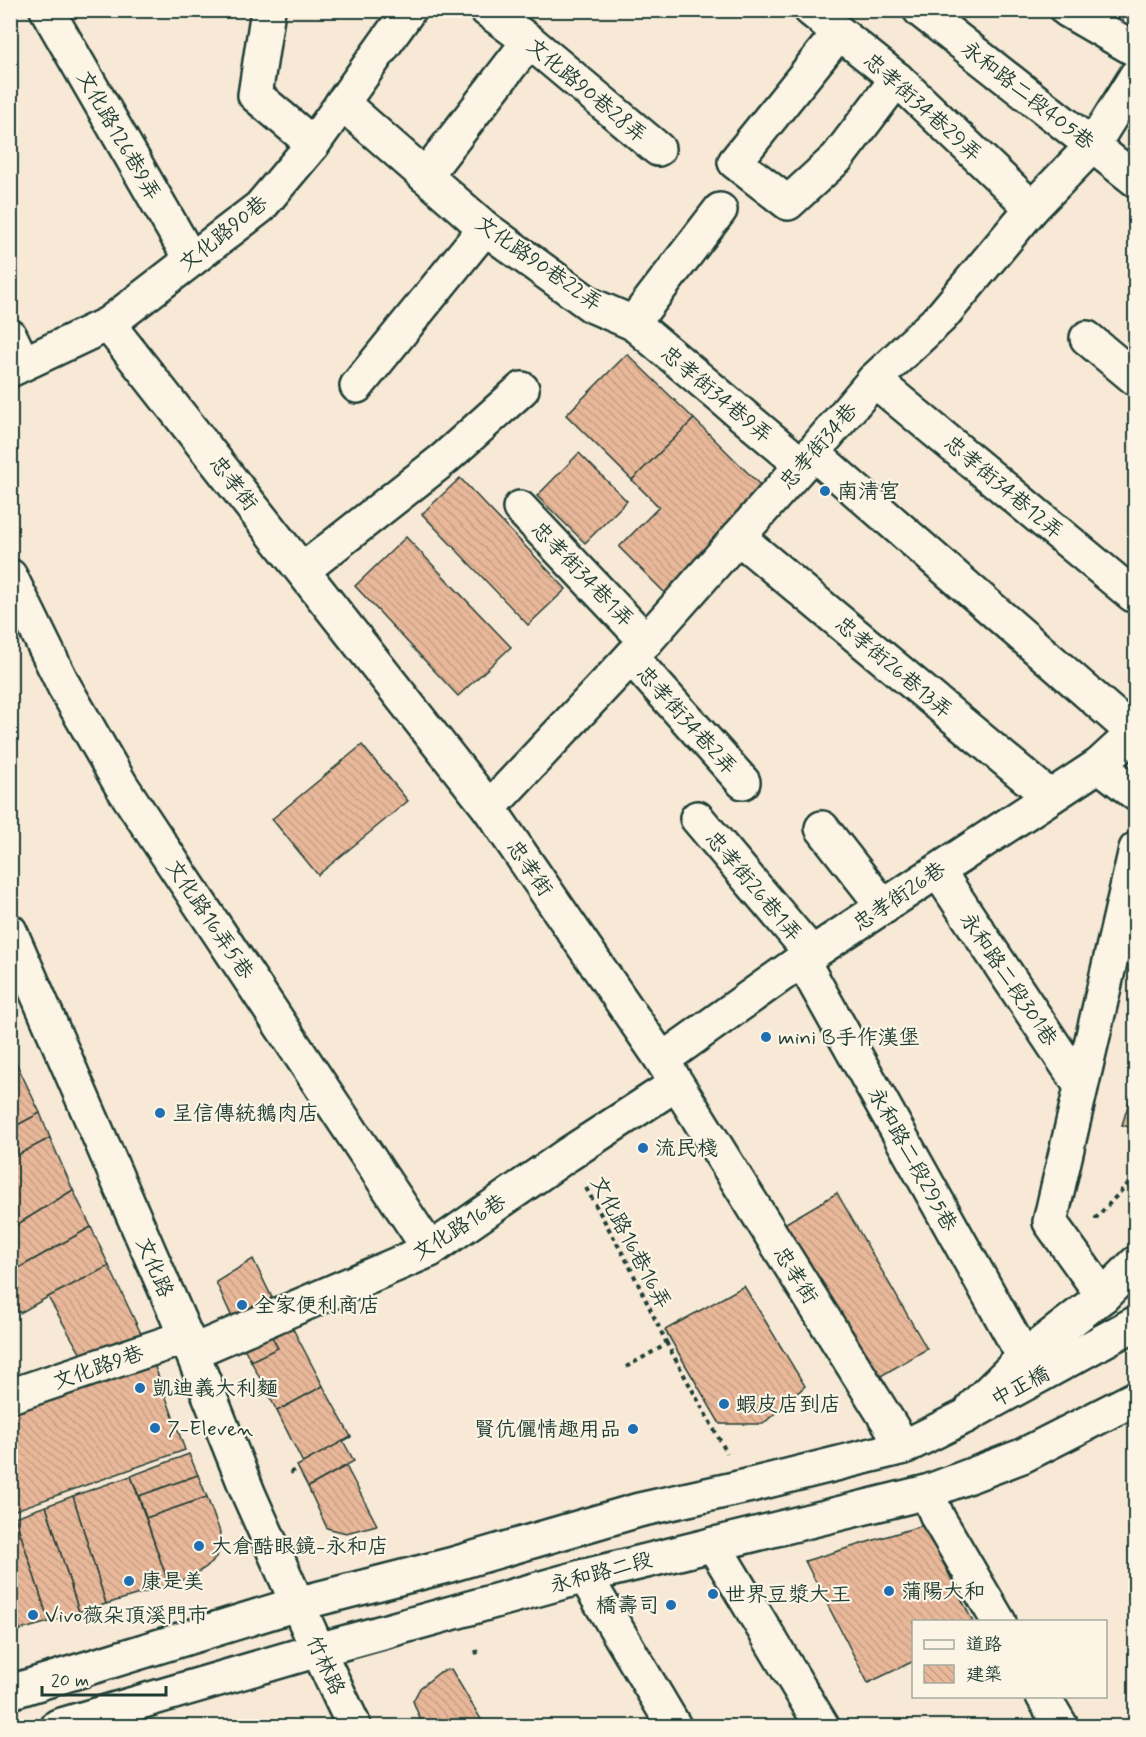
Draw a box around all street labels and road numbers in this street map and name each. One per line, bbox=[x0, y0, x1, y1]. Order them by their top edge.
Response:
street label: 文化路90巷28弄 bbox=[520, 32, 652, 149]
street label: 永和路二段405巷 bbox=[955, 35, 1100, 157]
street label: 忠孝街34巷29弄 bbox=[857, 47, 987, 168]
street label: 文化路126巷9弄 bbox=[70, 65, 167, 206]
street label: 文化路90巷 bbox=[174, 189, 274, 278]
street label: 文化路90巷22弄 bbox=[469, 210, 607, 318]
street label: 忠孝街34巷9弄 bbox=[655, 340, 778, 450]
street label: 忠孝街34巷 bbox=[773, 397, 864, 496]
street label: 忠孝街34巷12弄 bbox=[938, 430, 1069, 546]
street label: 忠孝街 bbox=[203, 450, 264, 517]
street label: 忠孝街34巷1弄 bbox=[525, 516, 640, 634]
street label: 忠孝街26巷13弄 bbox=[829, 610, 958, 725]
street label: 忠孝街34巷2弄 bbox=[630, 660, 743, 781]
street label: 忠孝街26巷1弄 bbox=[699, 825, 808, 948]
street label: 忠孝街 bbox=[500, 835, 559, 902]
street label: 文化路16弄5巷 bbox=[159, 854, 260, 985]
street label: 忠孝街26巷 bbox=[848, 856, 951, 938]
street label: 永和路二段301巷 bbox=[953, 907, 1063, 1052]
street label: 永和路二段295巷 bbox=[861, 1083, 963, 1236]
street label: 文化路16巷16弄 bbox=[583, 1171, 677, 1314]
street label: 文化路16巷 bbox=[408, 1188, 511, 1268]
street label: 文化路 bbox=[129, 1233, 179, 1302]
street label: 忠孝街 bbox=[767, 1241, 824, 1310]
street label: 文化路9巷 bbox=[49, 1339, 147, 1397]
street label: 中正橋 bbox=[986, 1360, 1055, 1414]
street label: 永和路二段 bbox=[547, 1546, 656, 1600]
street label: 竹林路 bbox=[299, 1631, 351, 1700]

